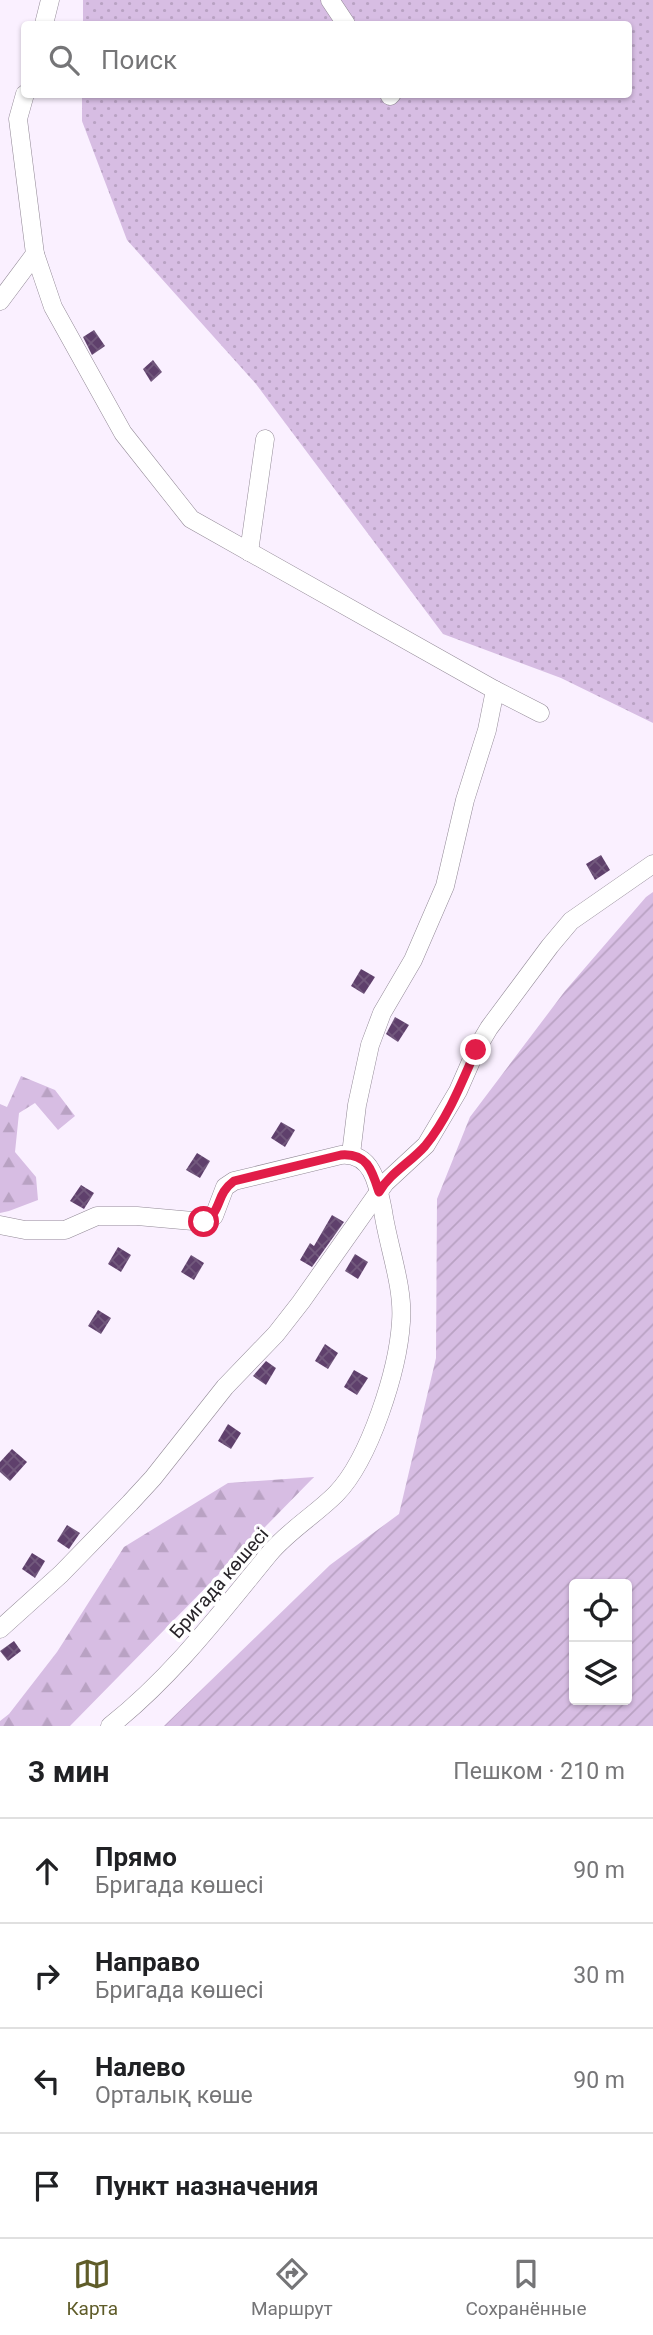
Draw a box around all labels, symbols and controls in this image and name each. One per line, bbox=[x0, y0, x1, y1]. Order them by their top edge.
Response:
search box bbox=[21, 21, 632, 98]
icon: search bbox=[45, 41, 83, 79]
text: Поиск bbox=[101, 45, 177, 75]
route end bbox=[460, 1034, 491, 1065]
route start bbox=[188, 1206, 219, 1237]
street label: Бригада көшесі bbox=[165, 1523, 273, 1643]
map controls bbox=[569, 1579, 632, 1705]
button: locate bbox=[569, 1579, 632, 1642]
button: layers bbox=[569, 1642, 632, 1705]
text: 3 мин bbox=[28, 1754, 109, 1789]
text: Пешком · 210 m bbox=[453, 1758, 625, 1785]
text: Прямо bbox=[95, 1842, 177, 1872]
icon: ahead bbox=[28, 1852, 66, 1890]
text: 90 m bbox=[573, 1857, 625, 1884]
text: Бригада көшесі bbox=[95, 1872, 264, 1899]
text: Направо bbox=[95, 1947, 200, 1977]
icon: right bbox=[28, 1957, 66, 1995]
text: 30 m bbox=[573, 1962, 625, 1989]
text: Бригада көшесі bbox=[95, 1977, 264, 2004]
text: Налево bbox=[95, 2052, 185, 2082]
icon: left bbox=[28, 2062, 66, 2100]
text: 90 m bbox=[573, 2067, 625, 2094]
text: Орталық көше bbox=[95, 2082, 253, 2109]
icon: arrive bbox=[28, 2167, 66, 2205]
text: Пункт назначения bbox=[95, 2171, 319, 2201]
tab: Карта bbox=[66, 2255, 118, 2320]
tab: Маршрут bbox=[251, 2255, 333, 2320]
tab: Сохранённые bbox=[465, 2255, 587, 2320]

